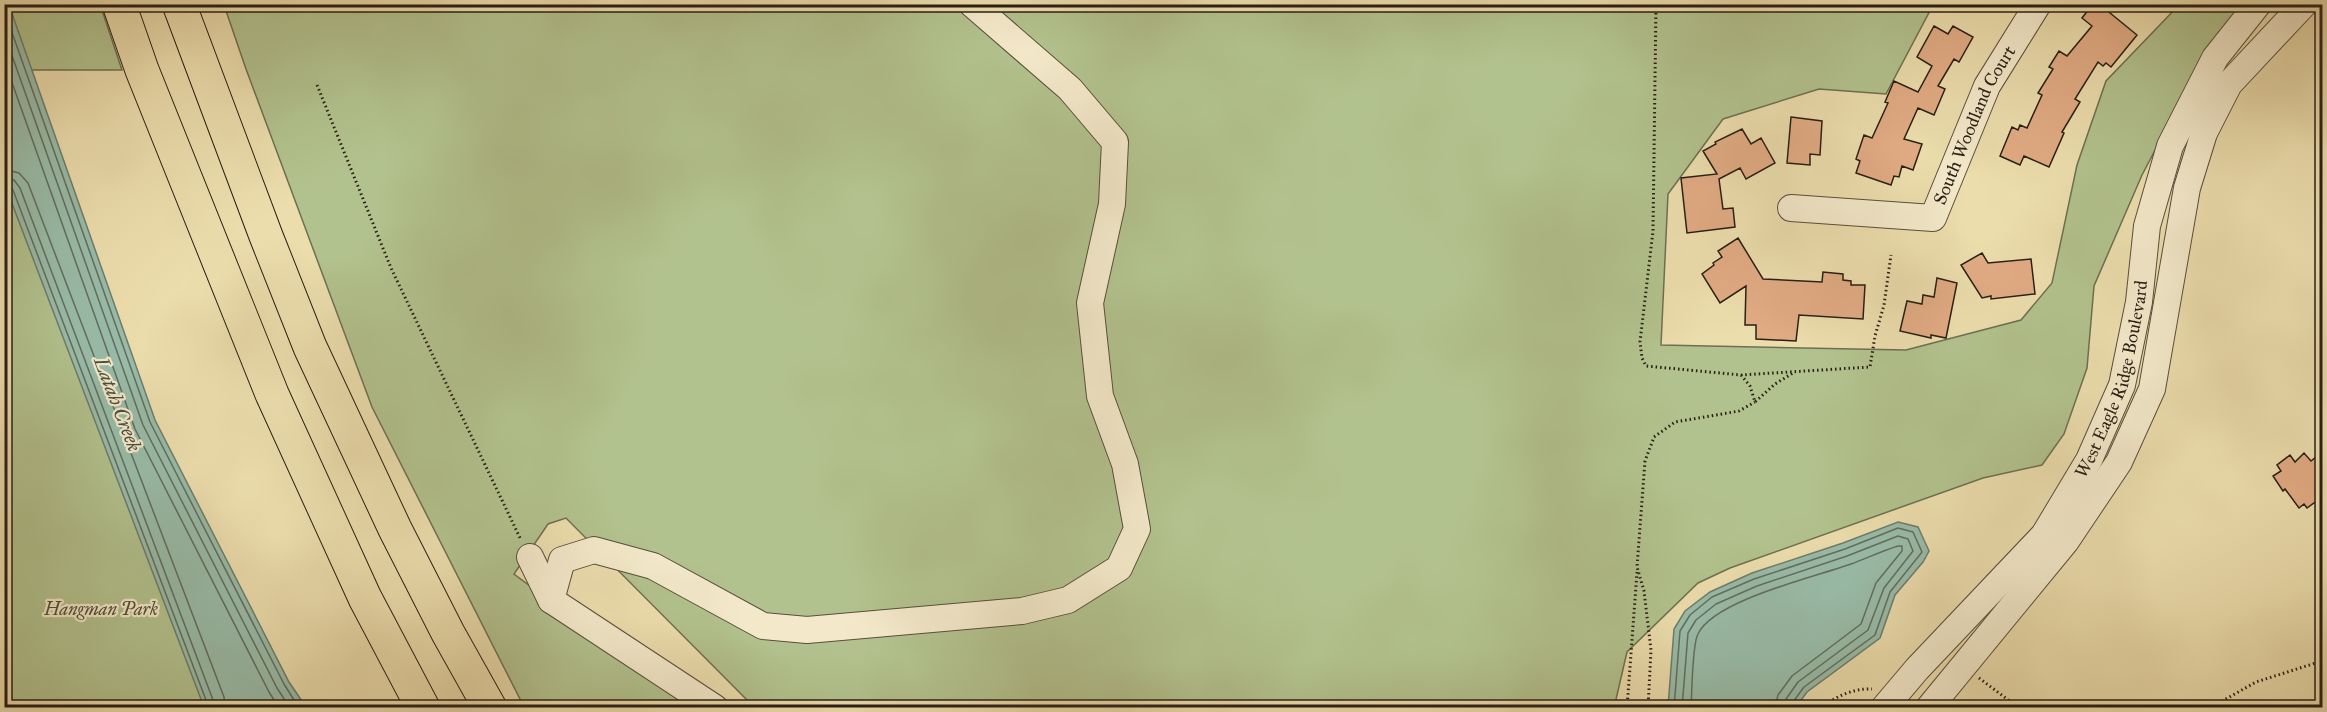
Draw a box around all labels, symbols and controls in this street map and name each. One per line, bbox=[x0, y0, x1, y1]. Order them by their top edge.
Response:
street label: South Woodland Court bbox=[1929, 41, 2021, 208]
street label: West Eagle Ridge Boulevard bbox=[2070, 279, 2152, 482]
water label: Latah Creek bbox=[89, 352, 147, 455]
park label: Hangman Park bbox=[43, 598, 158, 620]

